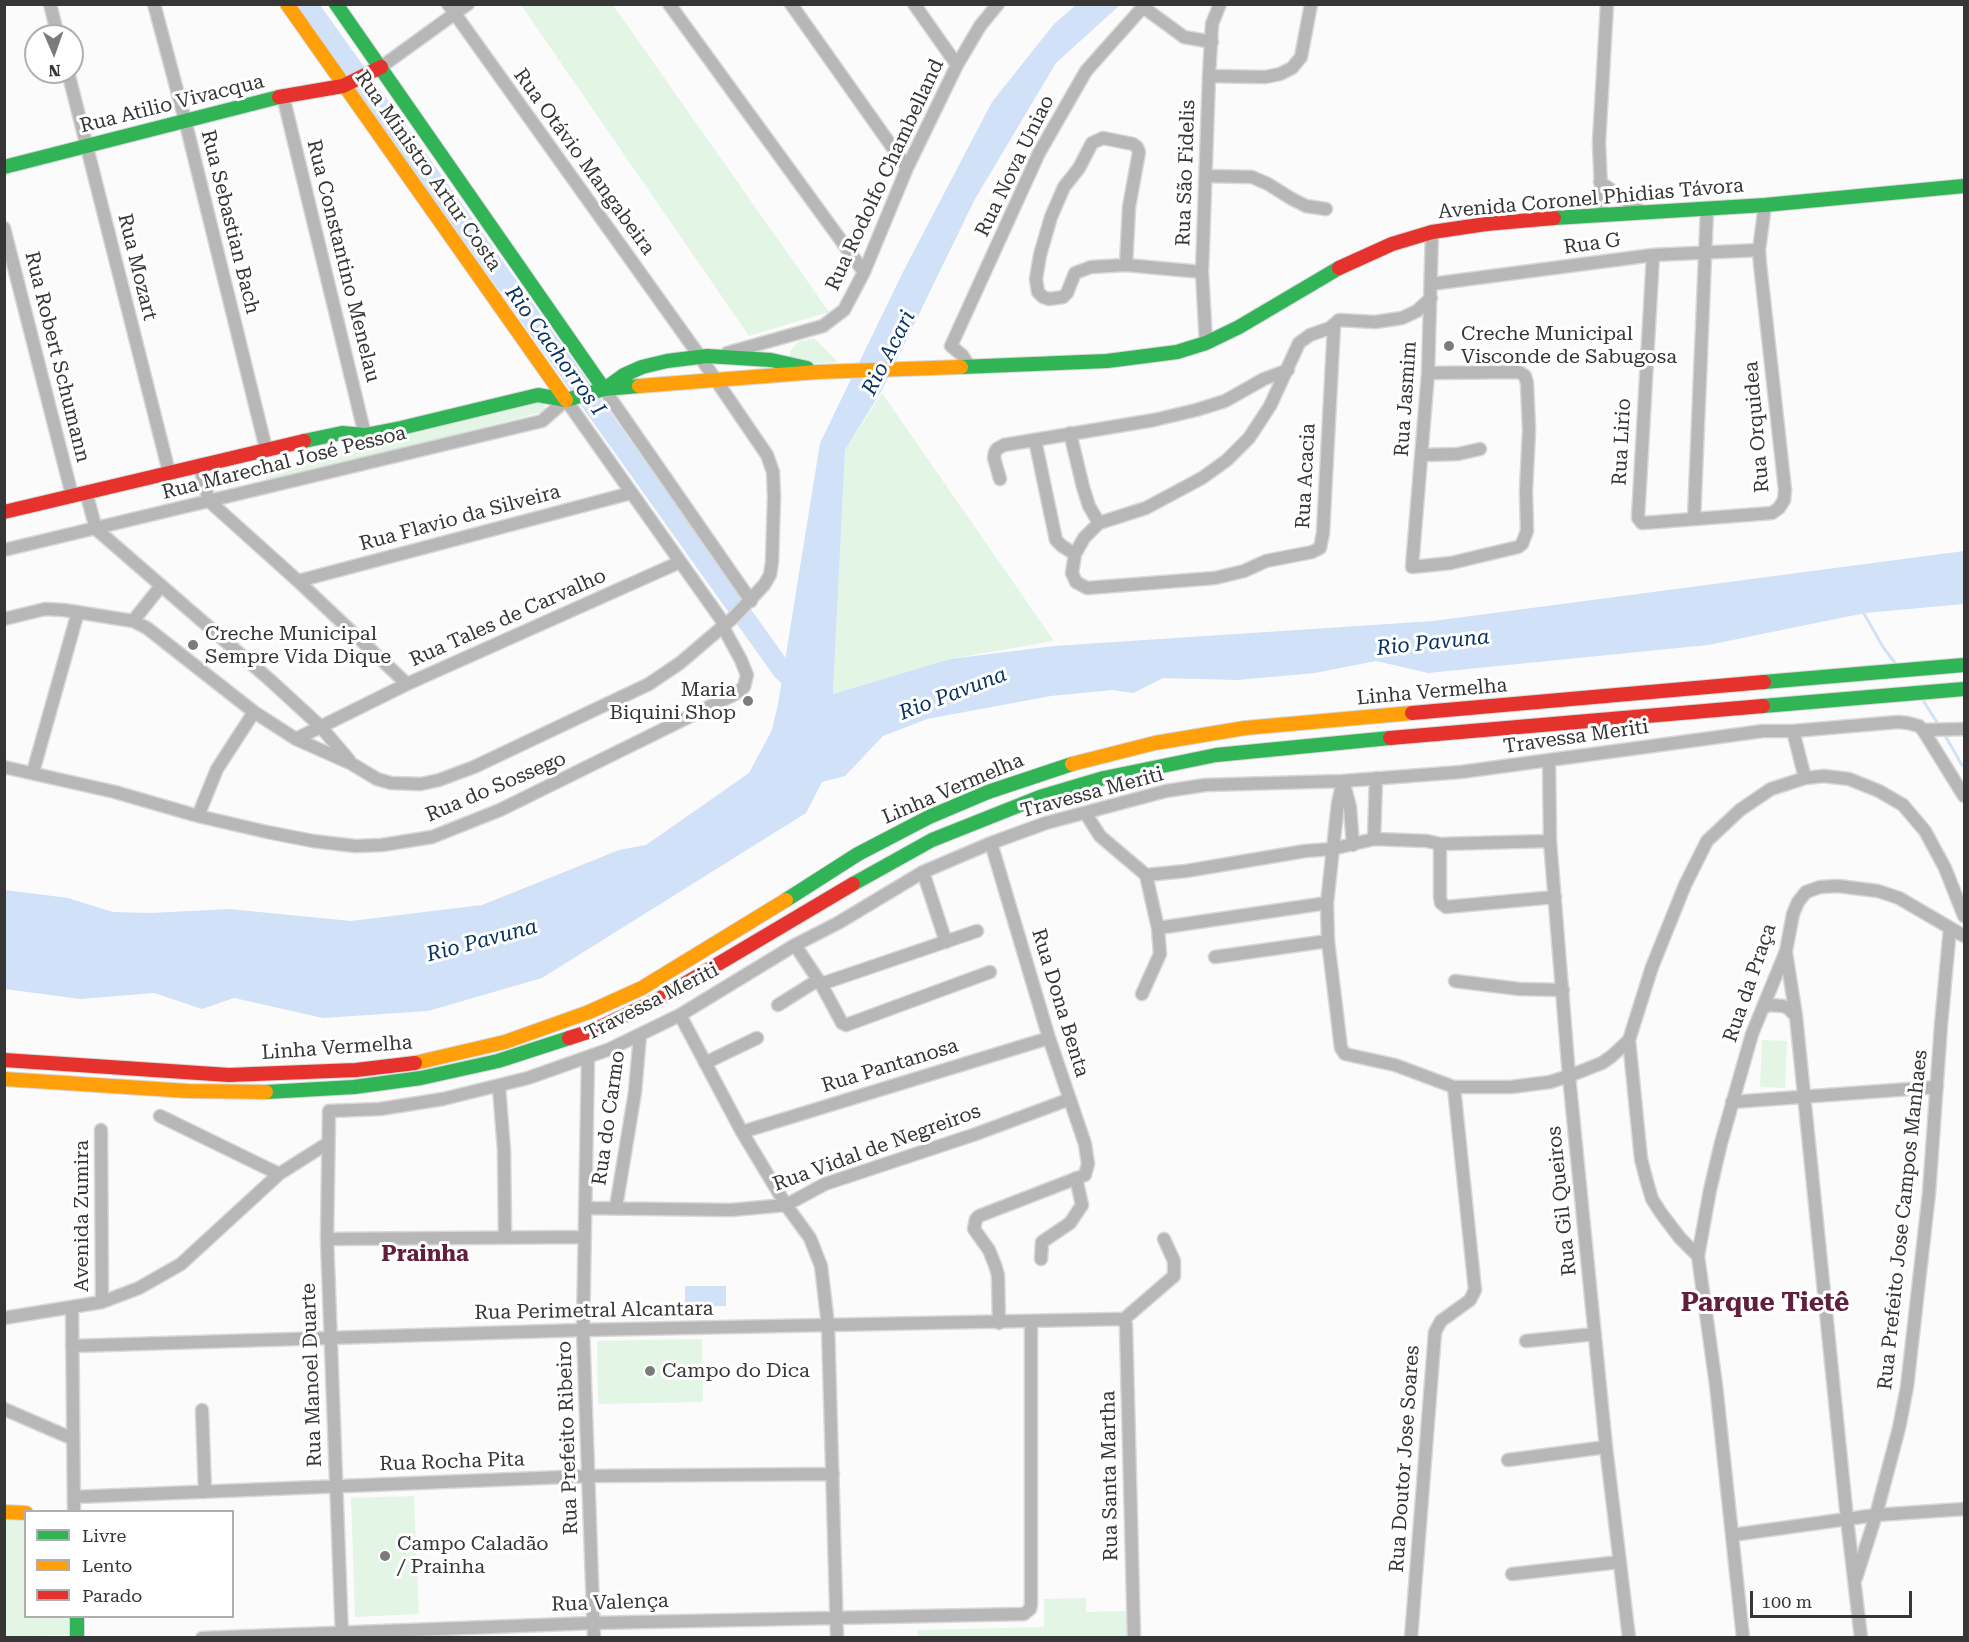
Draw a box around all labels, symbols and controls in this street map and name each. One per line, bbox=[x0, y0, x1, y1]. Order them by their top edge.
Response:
north arrow bbox=[24, 24, 84, 84]
street label: Rua Rodolfo Chambelland bbox=[821, 55, 949, 295]
text: N bbox=[48, 61, 61, 80]
street label: Rua Otávio Mangabeira bbox=[508, 64, 660, 260]
street label: Rua Ministro Artur Costa bbox=[350, 66, 506, 276]
street label: Rua Atilio Vivacqua bbox=[78, 70, 266, 138]
street label: Rua Nova Uniao bbox=[970, 91, 1060, 241]
street label: Rua São Fidelis bbox=[1171, 99, 1201, 247]
street label: Rua Sebastian Bach bbox=[195, 127, 265, 317]
street label: Rua Constantino Menelau bbox=[301, 137, 385, 385]
street label: Avenida Coronel Phidias Távora bbox=[1437, 174, 1745, 224]
street label: Rua Mozart bbox=[112, 211, 162, 323]
street label: Rua G bbox=[1562, 228, 1622, 260]
street label: Rua Robert Schumann bbox=[19, 249, 95, 465]
water label: Rio Cachorros I bbox=[500, 281, 610, 421]
water label: Rio Acari bbox=[857, 307, 921, 399]
place label: Creche Municipal Visconde de Sabugosa bbox=[1461, 322, 1677, 369]
marker: Creche Municipal Visconde de Sabugosa bbox=[1442, 339, 1456, 353]
street label: Rua Jasmim bbox=[1390, 340, 1422, 458]
street label: Rua Orquidea bbox=[1739, 360, 1775, 494]
street label: Rua Lirio bbox=[1608, 398, 1636, 486]
street label: Rua Marechal José Pessoa bbox=[159, 421, 409, 505]
street label: Rua Acacia bbox=[1291, 422, 1321, 530]
street label: Rua Flavio da Silveira bbox=[357, 480, 563, 556]
street label: Rua Tales de Carvalho bbox=[406, 564, 610, 672]
place label: Creche Municipal Sempre Vida Dique bbox=[205, 622, 391, 669]
water label: Rio Pavuna bbox=[1375, 625, 1491, 661]
marker: Creche Municipal Sempre Vida Dique bbox=[186, 638, 200, 652]
water label: Rio Pavuna bbox=[896, 662, 1010, 726]
street label: Linha Vermelha bbox=[1356, 673, 1508, 711]
place label: Maria Biquini Shop bbox=[610, 678, 736, 725]
marker: Maria Biquini Shop bbox=[741, 694, 755, 708]
street label: Travessa Meriti bbox=[1502, 715, 1650, 759]
street label: Rua do Sossego bbox=[422, 747, 570, 827]
street label: Linha Vermelha bbox=[879, 748, 1027, 830]
street label: Travessa Meriti bbox=[1018, 762, 1166, 824]
water label: Rio Pavuna bbox=[424, 914, 540, 968]
street label: Rua da Praça bbox=[1718, 920, 1782, 1046]
street label: Rua Dona Benta bbox=[1026, 926, 1094, 1080]
street label: Travessa Meriti bbox=[581, 958, 723, 1046]
street label: Linha Vermelha bbox=[261, 1031, 413, 1065]
street label: Rua Pantanosa bbox=[819, 1034, 961, 1098]
street label: Rua do Carmo bbox=[588, 1049, 630, 1187]
street label: Rua Prefeito Jose Campos Manhaes bbox=[1873, 1049, 1933, 1391]
street label: Rua Vidal de Negreiros bbox=[770, 1099, 984, 1197]
street label: Rua Gil Queiros bbox=[1542, 1125, 1582, 1277]
street label: Avenida Zumira bbox=[70, 1140, 94, 1292]
district label: Prainha bbox=[381, 1242, 469, 1268]
street label: Rua Manoel Duarte bbox=[297, 1282, 327, 1468]
district label: Parque Tietê bbox=[1681, 1287, 1849, 1319]
street label: Rua Perimetral Alcantara bbox=[474, 1297, 714, 1325]
street label: Rua Prefeito Ribeiro bbox=[553, 1341, 583, 1535]
street label: Rua Doutor Jose Soares bbox=[1385, 1344, 1425, 1574]
place label: Campo do Dica bbox=[662, 1359, 810, 1383]
marker: Campo do Dica bbox=[643, 1364, 657, 1378]
street label: Rua Santa Martha bbox=[1097, 1390, 1123, 1562]
street label: Rua Rocha Pita bbox=[379, 1447, 525, 1477]
legend bbox=[24, 1510, 234, 1618]
text: Livre bbox=[82, 1525, 126, 1546]
place label: Campo Caladão / Prainha bbox=[397, 1532, 549, 1579]
marker: Campo Caladão / Prainha bbox=[378, 1549, 392, 1563]
text: Lento bbox=[82, 1555, 132, 1576]
scale bar bbox=[1753, 1579, 1915, 1617]
text: Parado bbox=[82, 1585, 142, 1606]
street label: Rua Valença bbox=[551, 1589, 669, 1617]
text: 100 m bbox=[1761, 1591, 1812, 1612]

